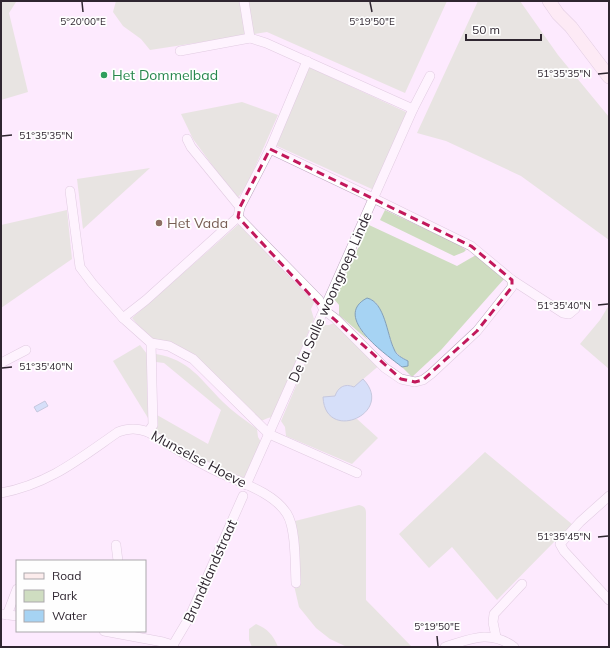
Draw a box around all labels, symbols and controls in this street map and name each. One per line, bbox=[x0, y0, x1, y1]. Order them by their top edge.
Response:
text: 5°20'00"E bbox=[60, 15, 106, 28]
text: 5°19'50"E bbox=[349, 15, 395, 28]
scale bar bbox=[466, 16, 541, 42]
text: 50 m bbox=[472, 22, 500, 37]
place label: Het Dommelbad bbox=[112, 66, 218, 84]
text: 51°35'35"N bbox=[537, 67, 591, 80]
marker: Het Dommelbad bbox=[99, 70, 109, 80]
text: 51°35'35"N bbox=[19, 129, 73, 142]
street label: De la Salle woongroep Linde bbox=[284, 209, 376, 385]
place label: Het Vada bbox=[167, 214, 228, 232]
marker: Het Vada bbox=[154, 218, 164, 228]
text: 51°35'40"N bbox=[537, 299, 591, 312]
text: 51°35'40"N bbox=[19, 360, 73, 373]
street label: Munselse Hoeve bbox=[148, 426, 250, 492]
street label: Brundtlandstraat bbox=[179, 517, 241, 625]
text: 51°35'45"N bbox=[537, 530, 591, 543]
legend bbox=[16, 560, 146, 632]
text: Road bbox=[52, 568, 81, 583]
text: Park bbox=[52, 588, 78, 603]
text: Water bbox=[52, 608, 88, 623]
text: 5°19'50"E bbox=[414, 620, 460, 633]

